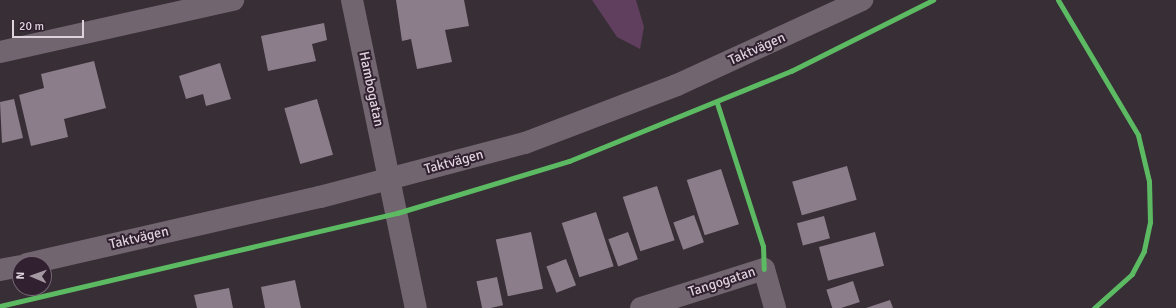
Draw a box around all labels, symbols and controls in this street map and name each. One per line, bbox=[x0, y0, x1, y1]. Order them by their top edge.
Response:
scale bar bbox=[14, 12, 86, 38]
text: 20 m bbox=[19, 19, 44, 34]
street label: Taktvägen bbox=[726, 29, 788, 69]
street label: Hambogatan bbox=[355, 50, 387, 128]
street label: Taktvägen bbox=[423, 146, 485, 178]
street label: Taktvägen bbox=[108, 223, 170, 253]
north arrow bbox=[12, 256, 52, 296]
street label: Tangogatan bbox=[686, 263, 758, 301]
text: N bbox=[14, 272, 27, 280]

